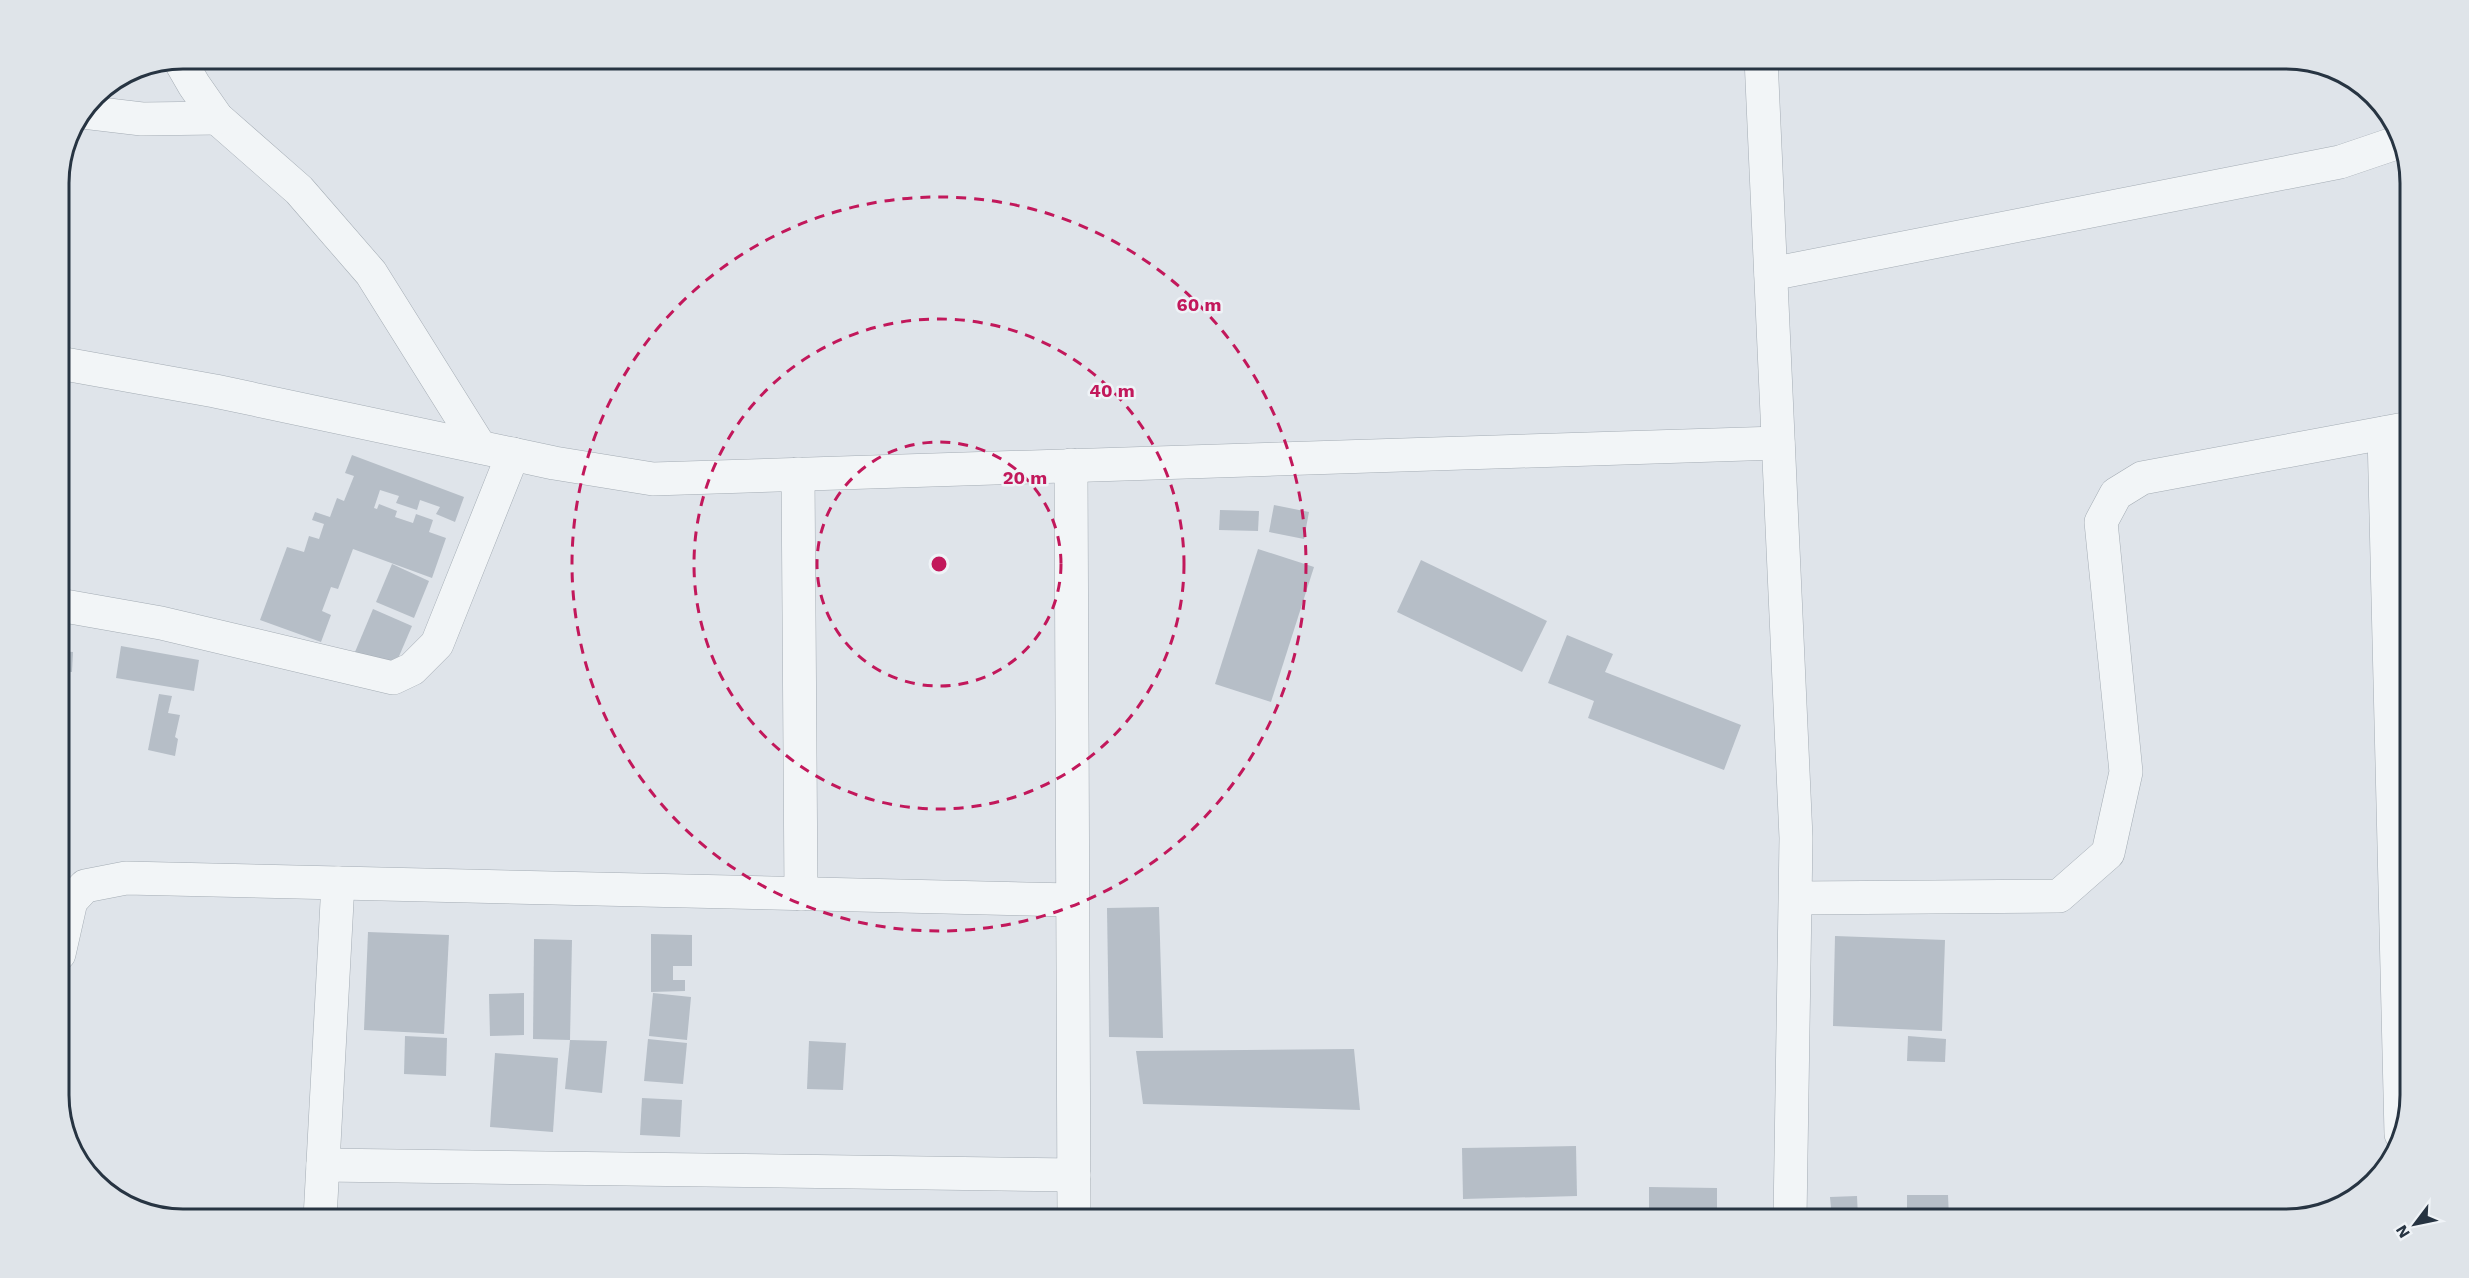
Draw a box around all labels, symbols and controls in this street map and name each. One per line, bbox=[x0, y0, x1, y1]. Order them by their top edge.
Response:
text: 60 m bbox=[1177, 294, 1221, 315]
text: 40 m bbox=[1089, 380, 1135, 401]
text: 20 m bbox=[1003, 467, 1047, 488]
centre of rings bbox=[929, 554, 949, 574]
north arrow bbox=[2385, 1194, 2445, 1254]
text: N bbox=[2392, 1222, 2414, 1242]

